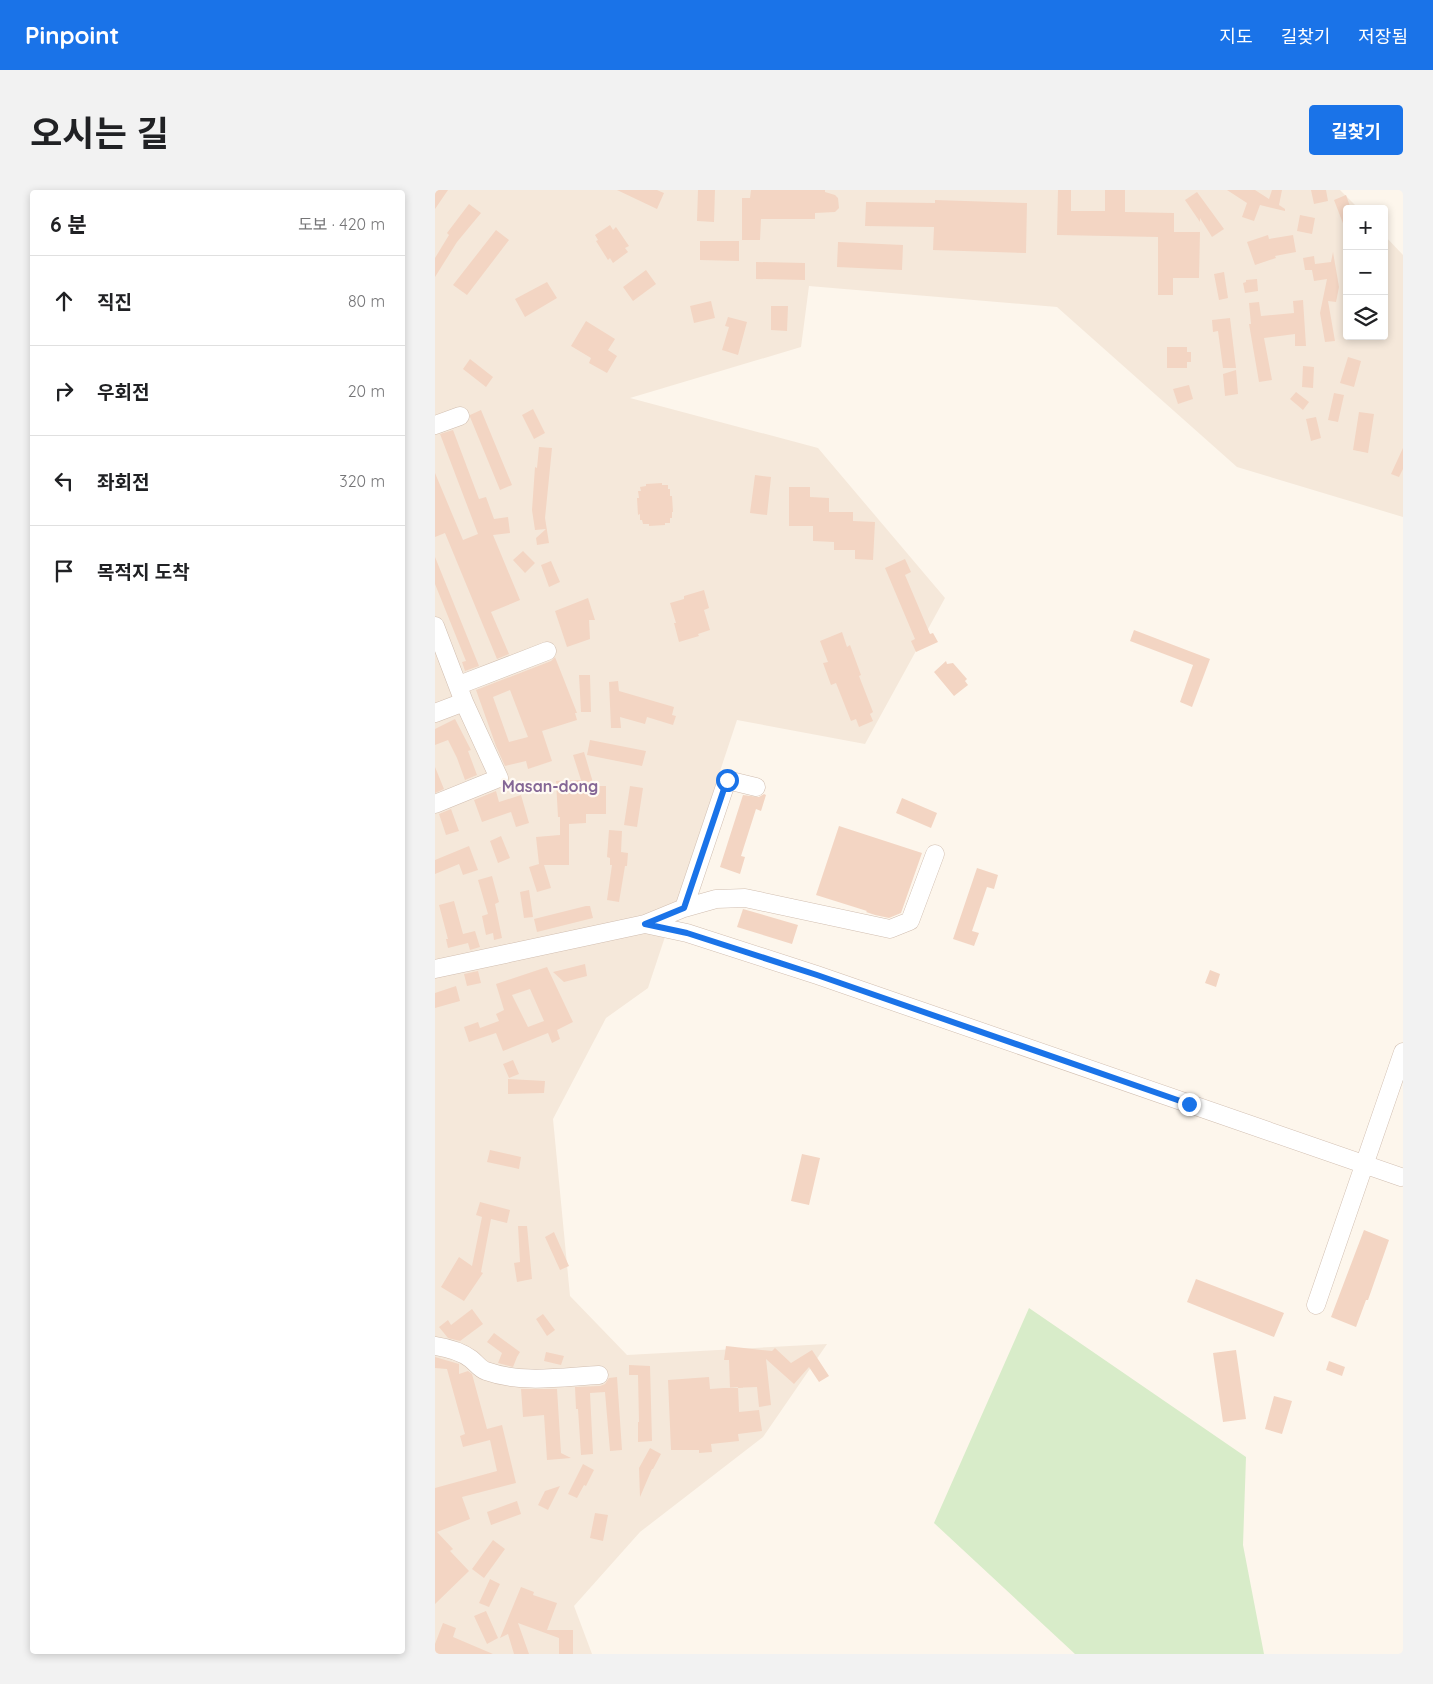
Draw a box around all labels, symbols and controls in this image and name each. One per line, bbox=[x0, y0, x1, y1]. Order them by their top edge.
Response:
text: Pinpoint bbox=[25, 20, 119, 50]
text: 지도 bbox=[1220, 25, 1253, 48]
text: 길찾기 bbox=[1281, 25, 1330, 48]
text: 저장됨 bbox=[1358, 25, 1408, 48]
button: 길찾기 bbox=[1309, 105, 1403, 155]
text: 오시는 길 bbox=[30, 111, 169, 155]
map controls bbox=[1343, 205, 1388, 340]
button: + bbox=[1343, 205, 1388, 250]
text: 6 분 bbox=[50, 211, 87, 237]
text: 도보 · 420 m bbox=[298, 214, 385, 234]
button: − bbox=[1343, 250, 1388, 295]
icon: ahead bbox=[50, 287, 78, 315]
text: 직진 bbox=[97, 290, 132, 314]
text: 80 m bbox=[348, 291, 385, 311]
button: layers bbox=[1343, 295, 1388, 340]
icon: right bbox=[50, 377, 78, 405]
text: 우회전 bbox=[97, 380, 149, 404]
text: 20 m bbox=[348, 381, 385, 401]
icon: left bbox=[50, 467, 78, 495]
text: 좌회전 bbox=[97, 470, 149, 494]
text: 320 m bbox=[339, 471, 385, 491]
icon: arrive bbox=[50, 557, 78, 585]
text: 목적지 도착 bbox=[97, 560, 190, 584]
route start bbox=[716, 769, 739, 792]
district label: Masan-dong bbox=[502, 776, 598, 796]
route end bbox=[1178, 1093, 1201, 1116]

